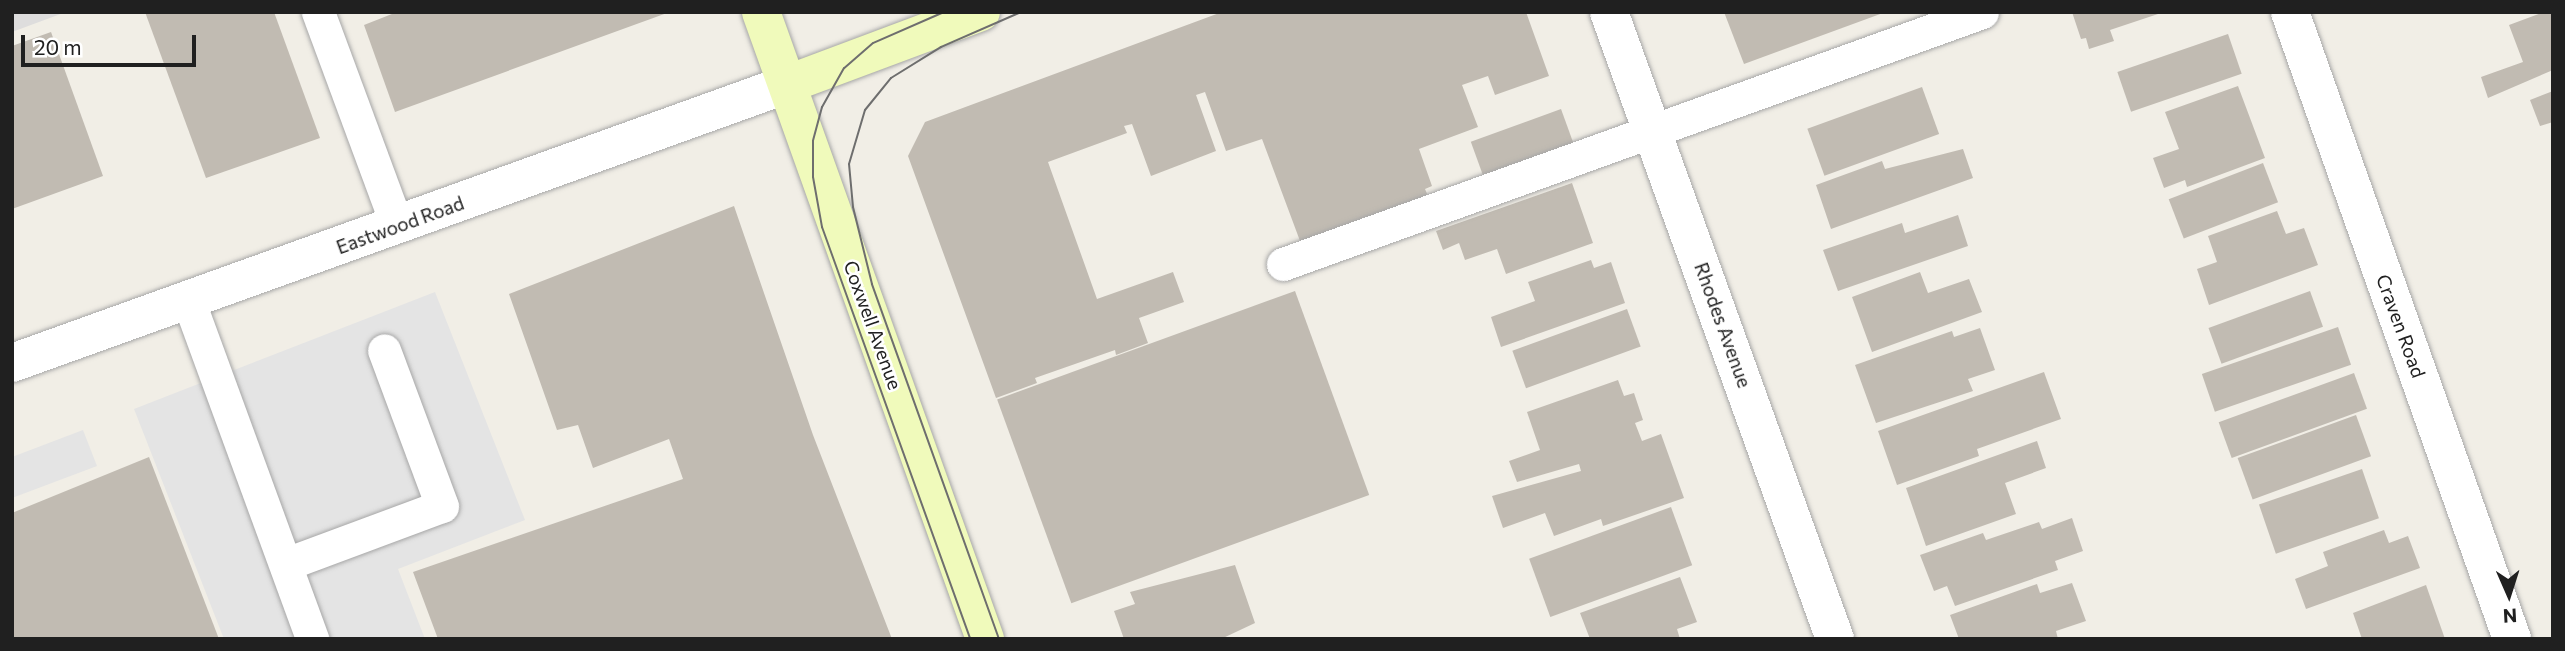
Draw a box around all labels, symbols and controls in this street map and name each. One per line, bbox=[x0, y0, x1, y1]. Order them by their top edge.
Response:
scale bar bbox=[24, 21, 200, 65]
text: 20 m bbox=[34, 34, 82, 59]
street label: Eastwood Road bbox=[333, 191, 467, 259]
street label: Coxwell Avenue bbox=[839, 257, 907, 393]
street label: Rhodes Avenue bbox=[1690, 259, 1756, 391]
street label: Craven Road bbox=[2372, 271, 2430, 381]
north arrow bbox=[2474, 560, 2544, 630]
text: N bbox=[2502, 605, 2518, 628]

